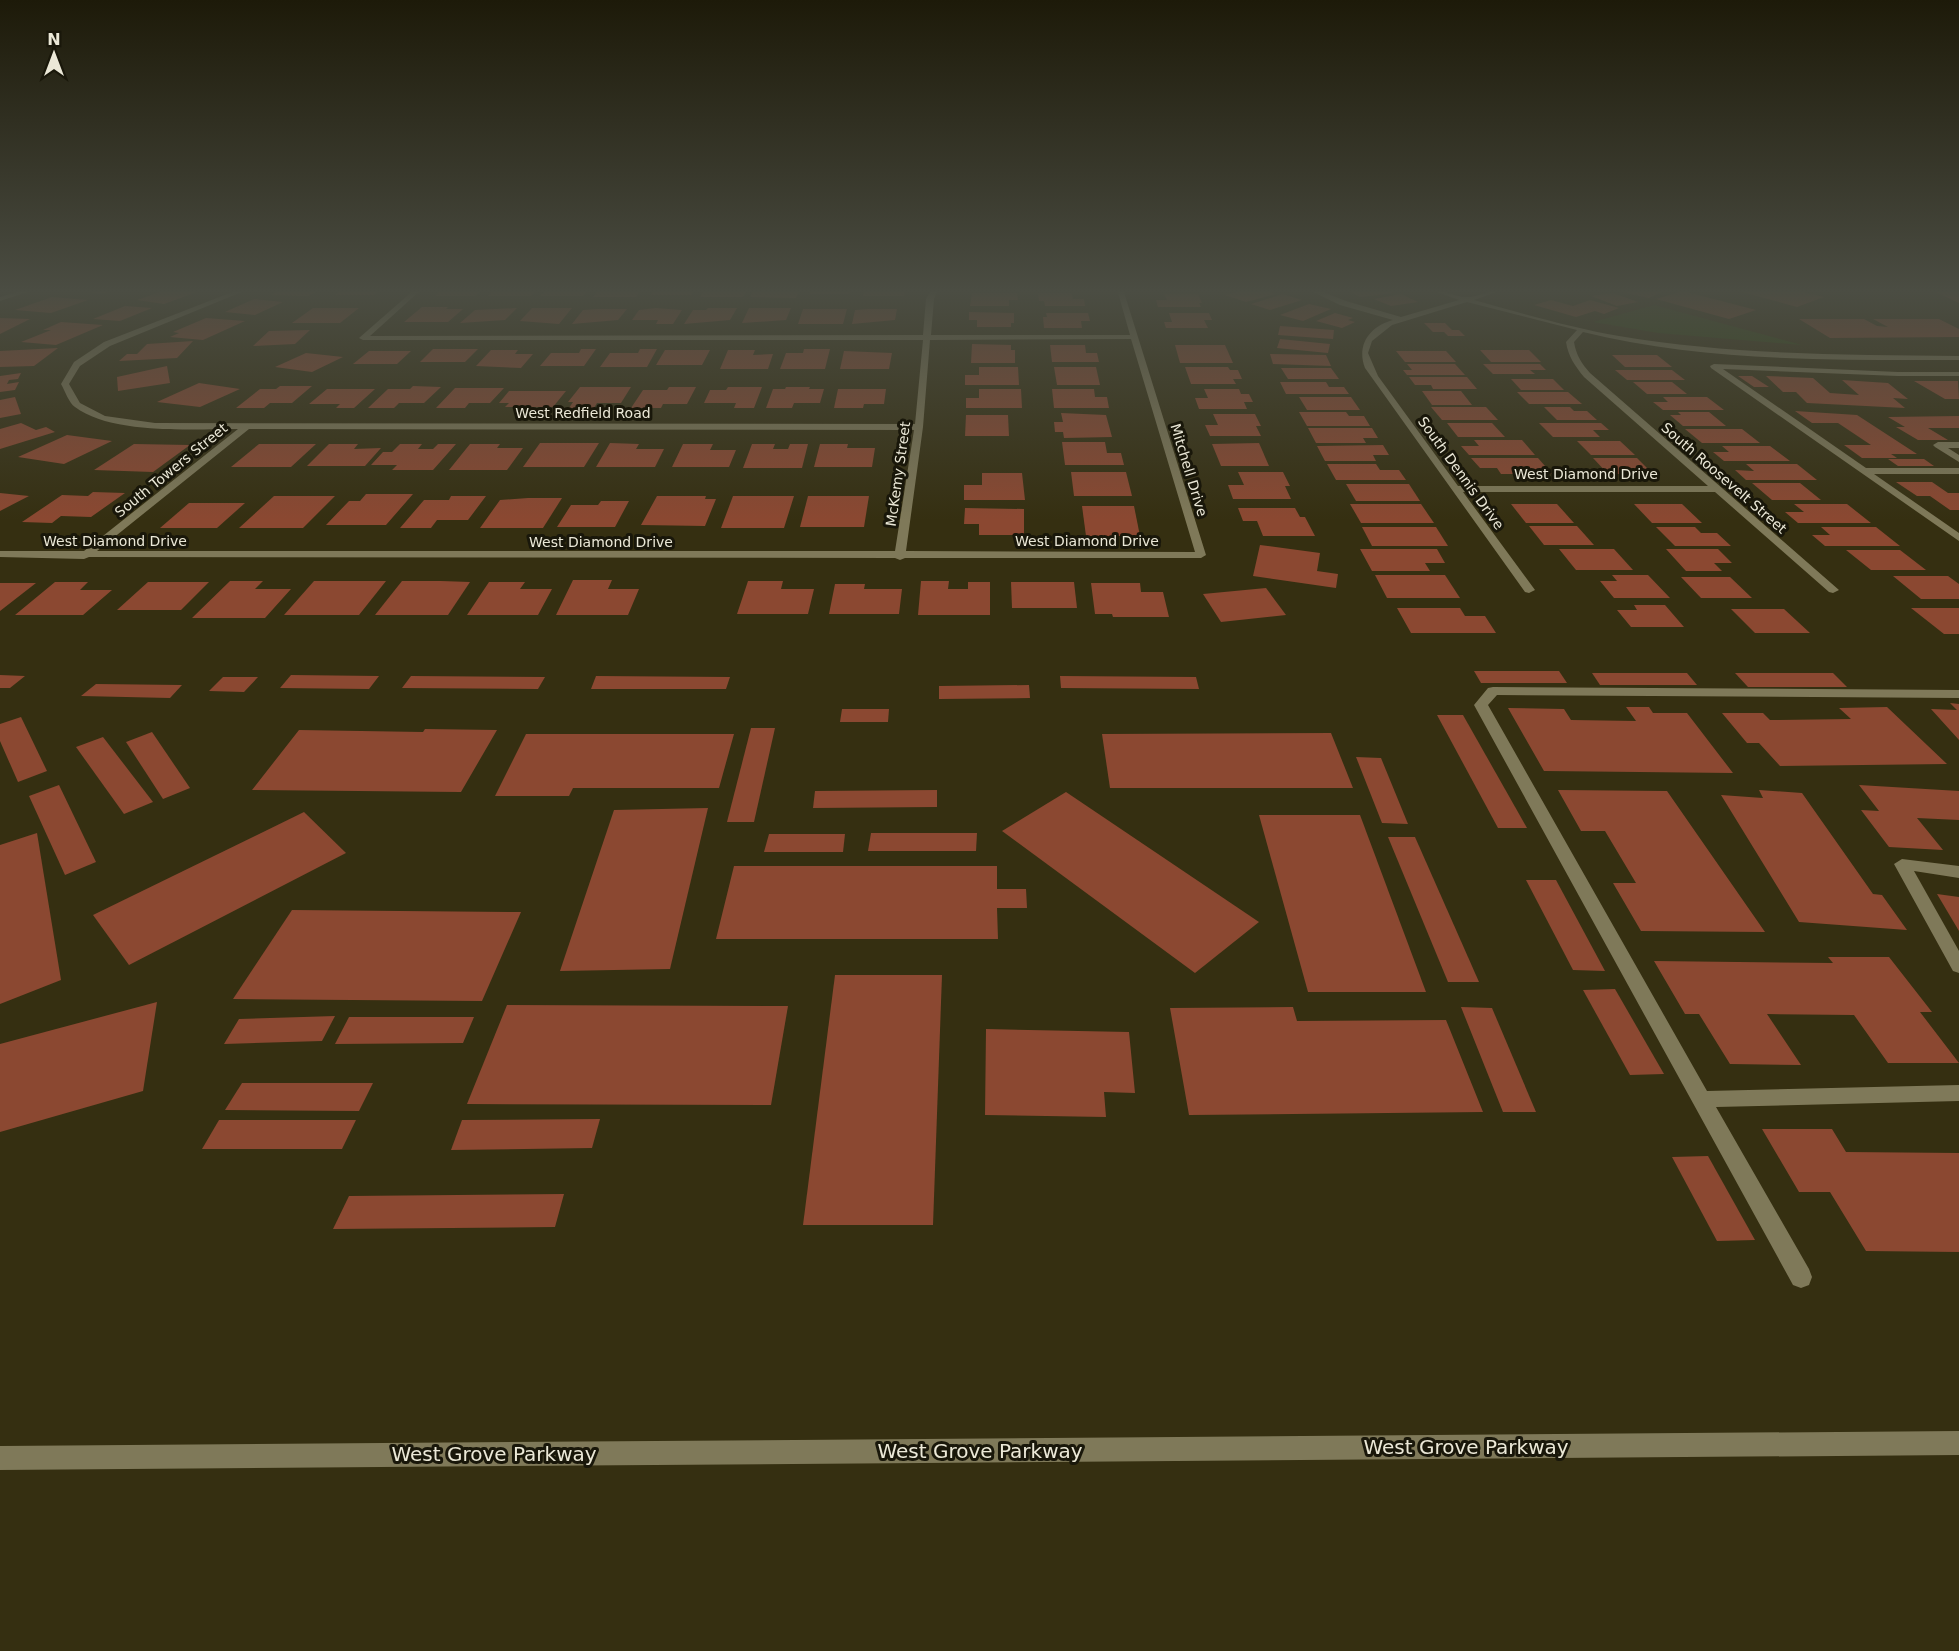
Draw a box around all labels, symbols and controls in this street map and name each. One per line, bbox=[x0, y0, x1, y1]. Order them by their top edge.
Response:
north arrow bbox=[24, 24, 84, 84]
text: N bbox=[47, 30, 61, 49]
street label: West Redfield Road bbox=[515, 405, 651, 421]
street label: South Dennis Drive bbox=[1415, 414, 1507, 532]
street label: South Towers Street bbox=[112, 419, 231, 520]
street label: South Roosevelt Street bbox=[1658, 419, 1790, 537]
street label: McKemy Street bbox=[883, 420, 913, 527]
street label: Mitchell Drive bbox=[1167, 422, 1211, 518]
street label: West Diamond Drive bbox=[1514, 466, 1658, 482]
street label: West Diamond Drive bbox=[43, 533, 187, 549]
street label: West Diamond Drive bbox=[1015, 533, 1159, 549]
street label: West Diamond Drive bbox=[529, 534, 673, 550]
street label: West Grove Parkway bbox=[1363, 1435, 1569, 1459]
street label: West Grove Parkway bbox=[877, 1439, 1083, 1463]
street label: West Grove Parkway bbox=[391, 1442, 597, 1466]

